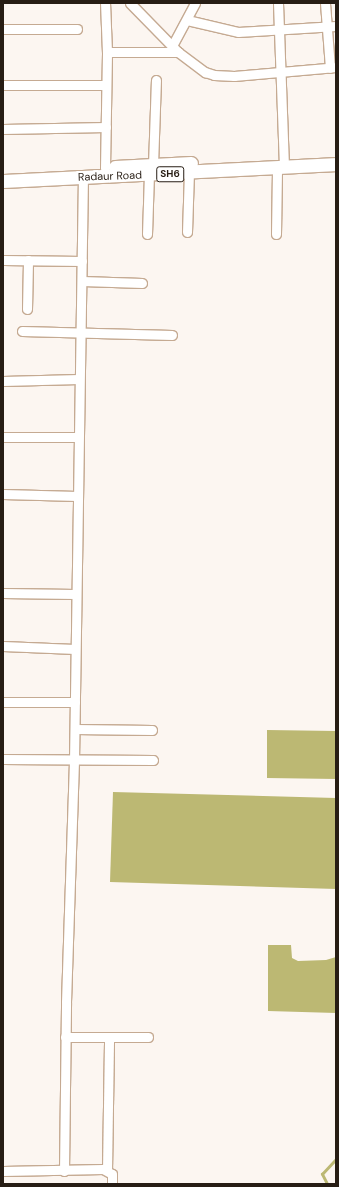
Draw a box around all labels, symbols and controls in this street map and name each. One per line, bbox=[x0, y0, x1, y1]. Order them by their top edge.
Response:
road number: SH6 bbox=[156, 166, 184, 182]
street label: Radaur Road bbox=[78, 168, 142, 184]

